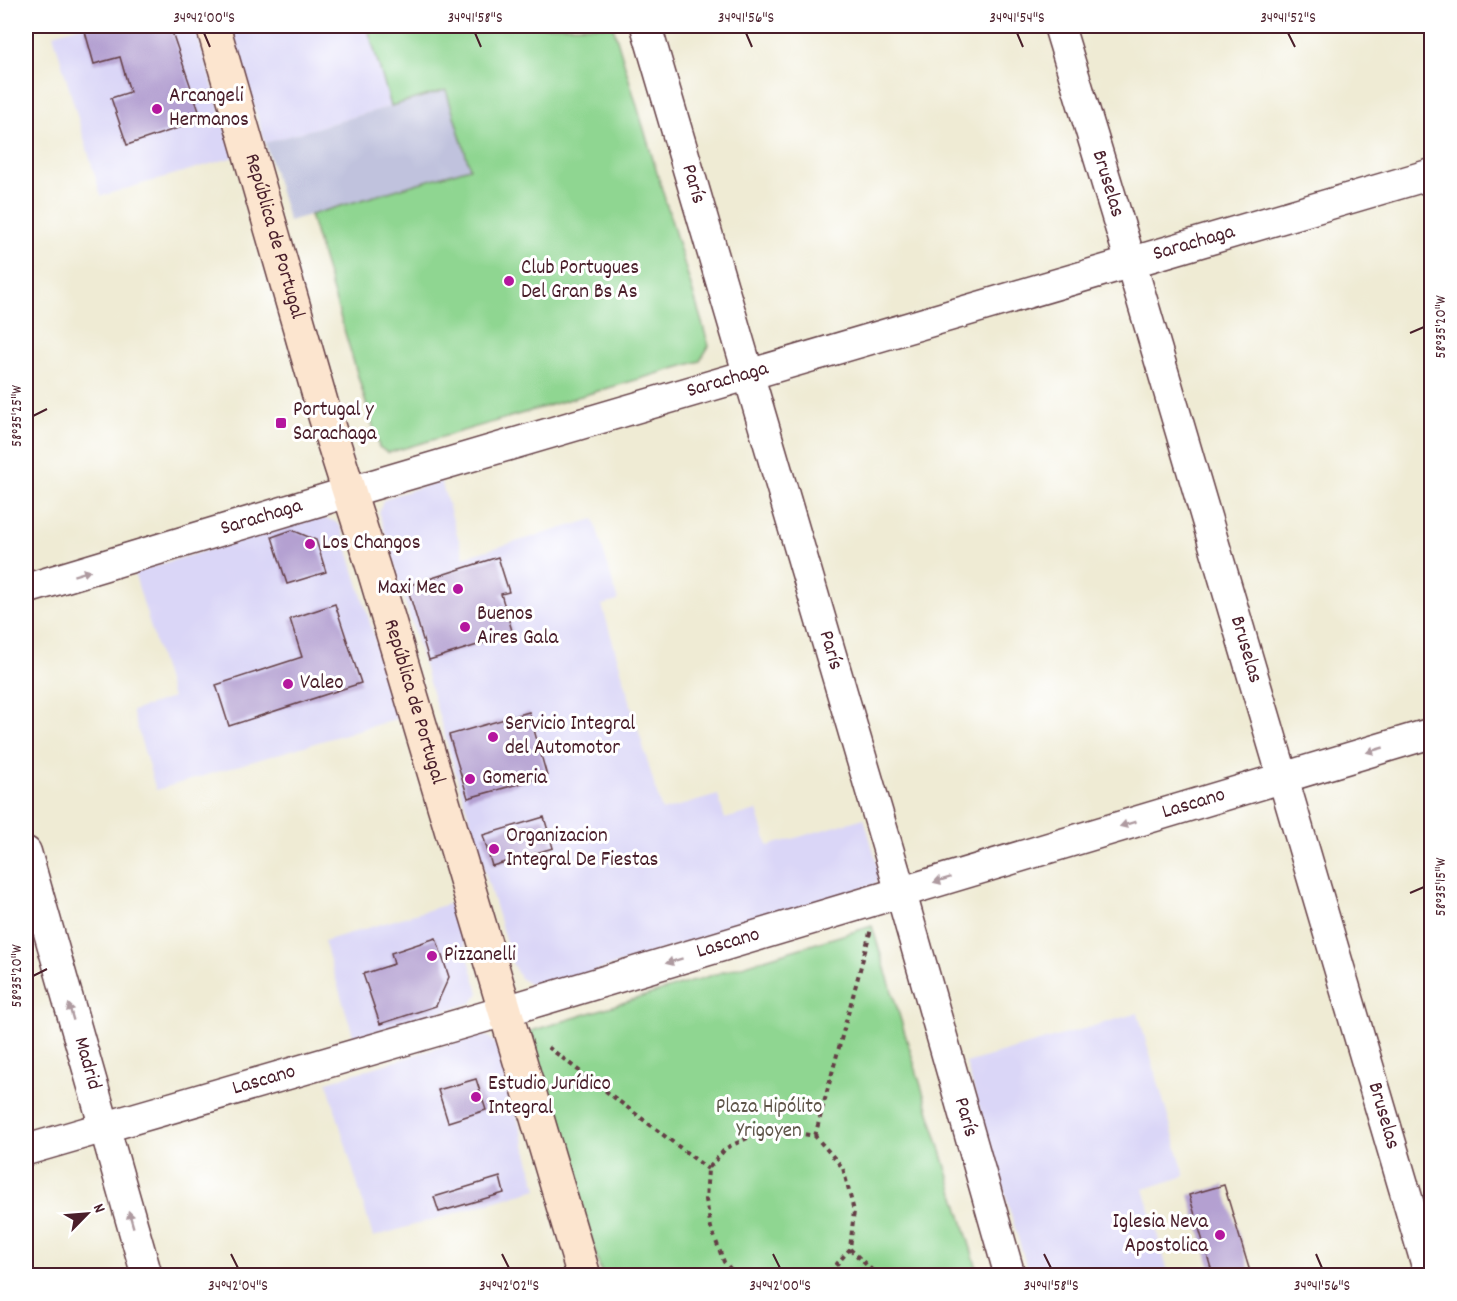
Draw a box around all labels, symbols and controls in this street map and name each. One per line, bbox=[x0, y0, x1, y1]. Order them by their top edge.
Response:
text: 34°42'00"S bbox=[173, 8, 235, 30]
text: 34°41'58"S bbox=[447, 8, 503, 30]
text: 34°41'56"S bbox=[718, 8, 774, 30]
text: 34°41'54"S bbox=[989, 8, 1045, 30]
text: 34°41'52"S bbox=[1260, 8, 1316, 30]
place label: Arcangeli Hermanos bbox=[169, 82, 249, 136]
marker: Arcangeli Hermanos bbox=[150, 102, 164, 116]
street label: Bruselas bbox=[1083, 147, 1131, 221]
street label: República de Portugal bbox=[235, 150, 311, 323]
street label: París bbox=[673, 161, 713, 208]
street label: Sarachaga bbox=[1150, 217, 1240, 270]
place label: Club Portugues Del Gran Bs As bbox=[521, 254, 639, 308]
marker: Club Portugues Del Gran Bs As bbox=[502, 274, 516, 288]
text: 58°35'20"W bbox=[1431, 295, 1453, 359]
street label: Sarachaga bbox=[683, 354, 773, 407]
text: 58°35'25"W bbox=[7, 385, 29, 447]
place label: Portugal y Sarachaga bbox=[293, 396, 378, 450]
marker: Portugal y Sarachaga bbox=[274, 416, 288, 430]
street label: Sarachaga bbox=[217, 492, 307, 545]
place label: Los Changos bbox=[322, 529, 421, 559]
marker: Los Changos bbox=[303, 537, 317, 551]
one-way arrow bbox=[73, 568, 91, 577]
place label: Maxi Mec bbox=[377, 574, 446, 604]
marker: Maxi Mec bbox=[451, 582, 465, 596]
place label: Buenos Aires Gala bbox=[477, 600, 559, 654]
street label: Bruselas bbox=[1221, 613, 1269, 687]
street label: República de Portugal bbox=[374, 616, 452, 788]
marker: Buenos Aires Gala bbox=[458, 620, 472, 634]
street label: París bbox=[810, 627, 850, 674]
place label: Valeo bbox=[300, 669, 344, 699]
marker: Valeo bbox=[281, 677, 295, 691]
place label: Servicio Integral del Automotor bbox=[505, 710, 635, 764]
marker: Servicio Integral del Automotor bbox=[486, 730, 500, 744]
one-way arrow bbox=[1366, 746, 1384, 755]
place label: Gomeria bbox=[482, 764, 548, 794]
marker: Gomeria bbox=[463, 772, 477, 786]
street label: Lascano bbox=[1159, 781, 1229, 828]
one-way arrow bbox=[1119, 820, 1137, 829]
place label: Organizacion Integral De Fiestas bbox=[506, 822, 658, 876]
marker: Organizacion Integral De Fiestas bbox=[487, 842, 501, 856]
text: 58°35'15"W bbox=[1431, 857, 1453, 916]
one-way arrow bbox=[933, 876, 951, 885]
street label: Lascano bbox=[693, 920, 764, 968]
place label: Pizzanelli bbox=[444, 941, 516, 971]
text: 58°35'20"W bbox=[7, 944, 29, 1008]
marker: Pizzanelli bbox=[425, 949, 439, 963]
one-way arrow bbox=[665, 957, 683, 966]
one-way arrow bbox=[66, 1002, 75, 1020]
street label: Madrid bbox=[65, 1034, 108, 1093]
street label: Lascano bbox=[229, 1057, 299, 1104]
place label: Estudio Jurídico Integral bbox=[488, 1070, 611, 1124]
street label: Bruselas bbox=[1359, 1079, 1407, 1153]
marker: Estudio Jurídico Integral bbox=[469, 1090, 483, 1104]
park label: Plaza Hipólito Yrigoyen bbox=[716, 1093, 822, 1147]
street label: París bbox=[945, 1094, 985, 1141]
north arrow bbox=[57, 1184, 117, 1244]
text: N bbox=[86, 1200, 110, 1217]
place label: Iglesia Neva Apostolica bbox=[1112, 1208, 1209, 1262]
one-way arrow bbox=[125, 1210, 135, 1228]
marker: Iglesia Neva Apostolica bbox=[1213, 1228, 1227, 1242]
text: 34°42'04"S bbox=[208, 1276, 268, 1298]
text: 34°42'02"S bbox=[479, 1276, 539, 1298]
text: 34°42'00"S bbox=[749, 1276, 811, 1298]
text: 34°41'58"S bbox=[1023, 1276, 1079, 1298]
text: 34°41'56"S bbox=[1294, 1276, 1350, 1298]

